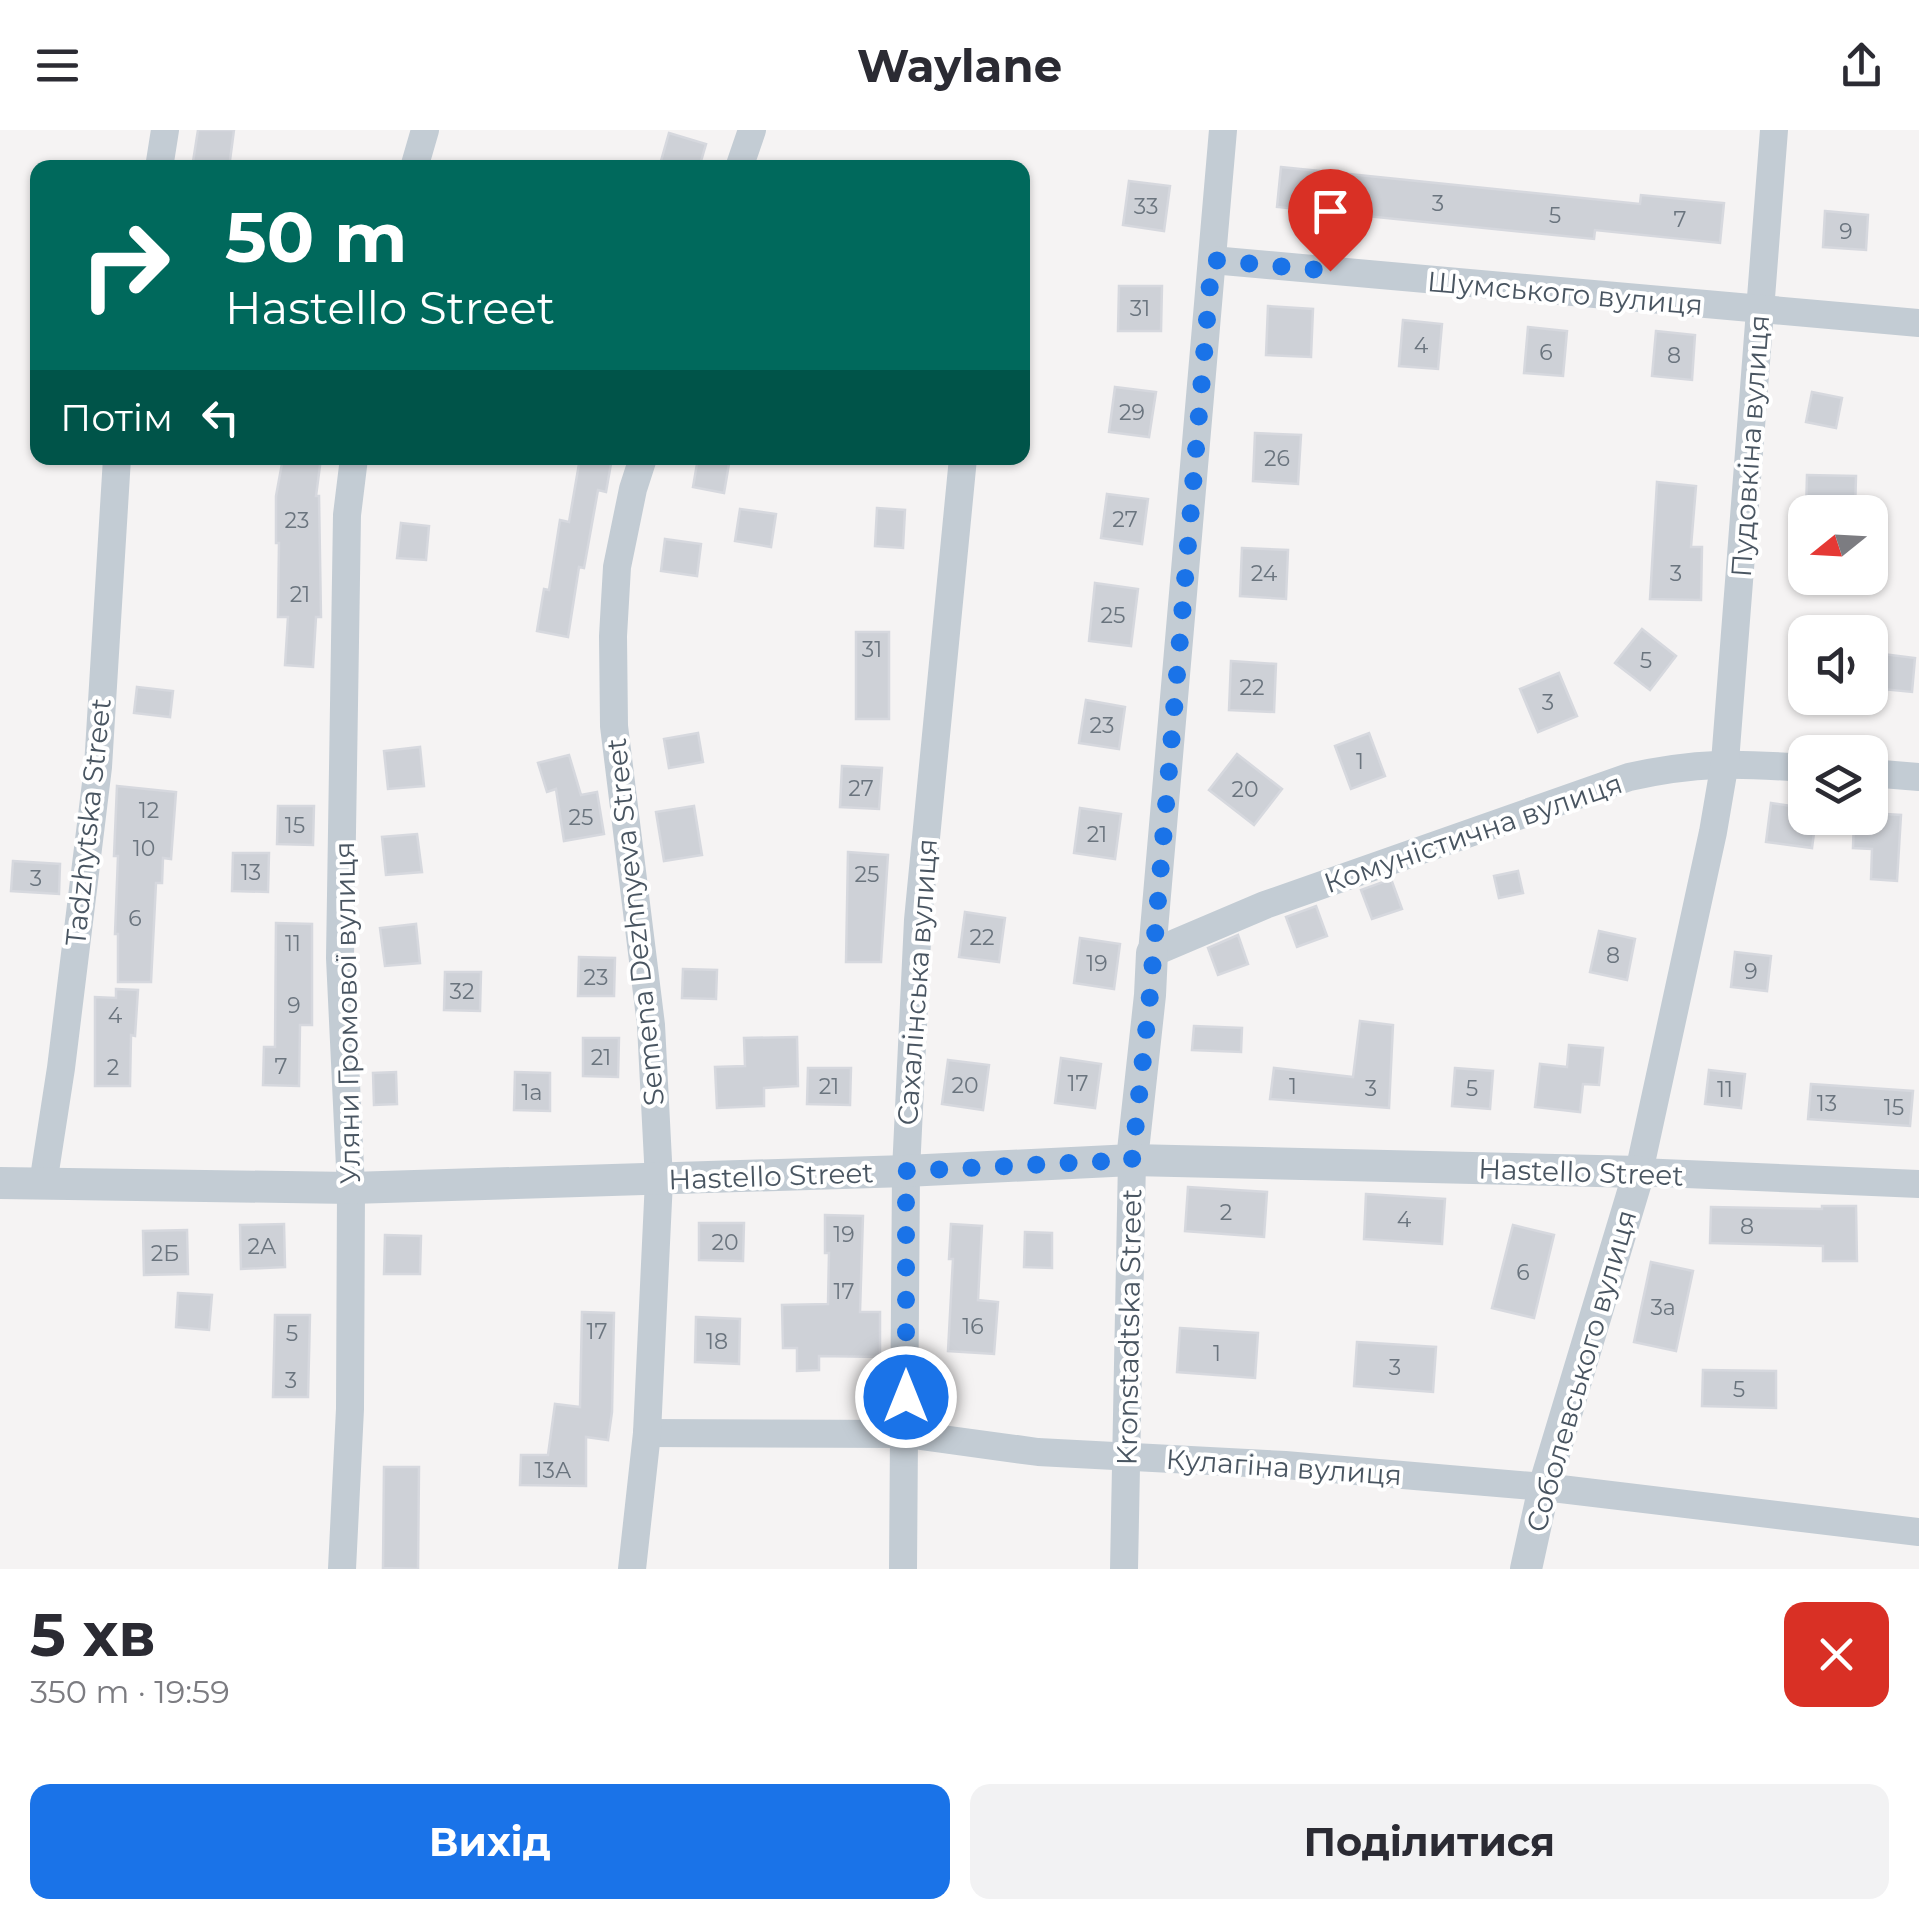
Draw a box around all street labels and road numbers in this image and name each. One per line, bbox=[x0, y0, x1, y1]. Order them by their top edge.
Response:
street label: Шумського вулиця bbox=[1426, 264, 1704, 322]
street label: Пудовкіна вулиця bbox=[1724, 314, 1776, 578]
street label: Tadzhytska Street bbox=[58, 696, 118, 948]
street label: Semena Dezhnyeva Street bbox=[599, 736, 671, 1108]
street label: Комуністична вулиця bbox=[1319, 766, 1627, 900]
street label: Сахалінська вулиця bbox=[890, 837, 944, 1127]
street label: Уляни Громової вулиця bbox=[327, 841, 367, 1185]
street label: Hastello Street bbox=[1478, 1151, 1684, 1193]
street label: Hastello Street bbox=[668, 1155, 874, 1197]
street label: Kronstadtska Street bbox=[1110, 1188, 1148, 1466]
street label: Соболевського вулиця bbox=[1519, 1206, 1643, 1536]
street label: Кулагіна вулиця bbox=[1165, 1442, 1403, 1492]

